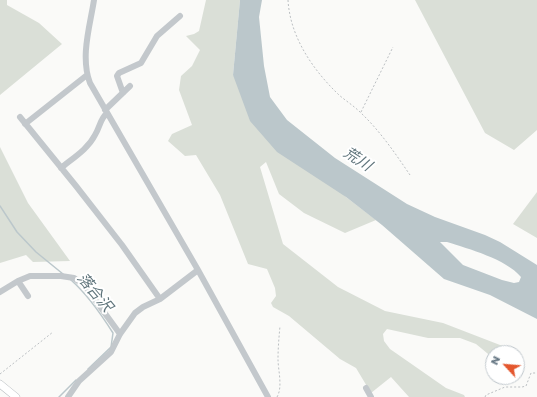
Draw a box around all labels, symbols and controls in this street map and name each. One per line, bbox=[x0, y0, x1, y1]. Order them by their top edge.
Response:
water label: 荒川 bbox=[340, 144, 374, 176]
water label: 落合沢 bbox=[73, 270, 115, 316]
north arrow bbox=[485, 345, 525, 385]
text: N bbox=[486, 353, 504, 367]

